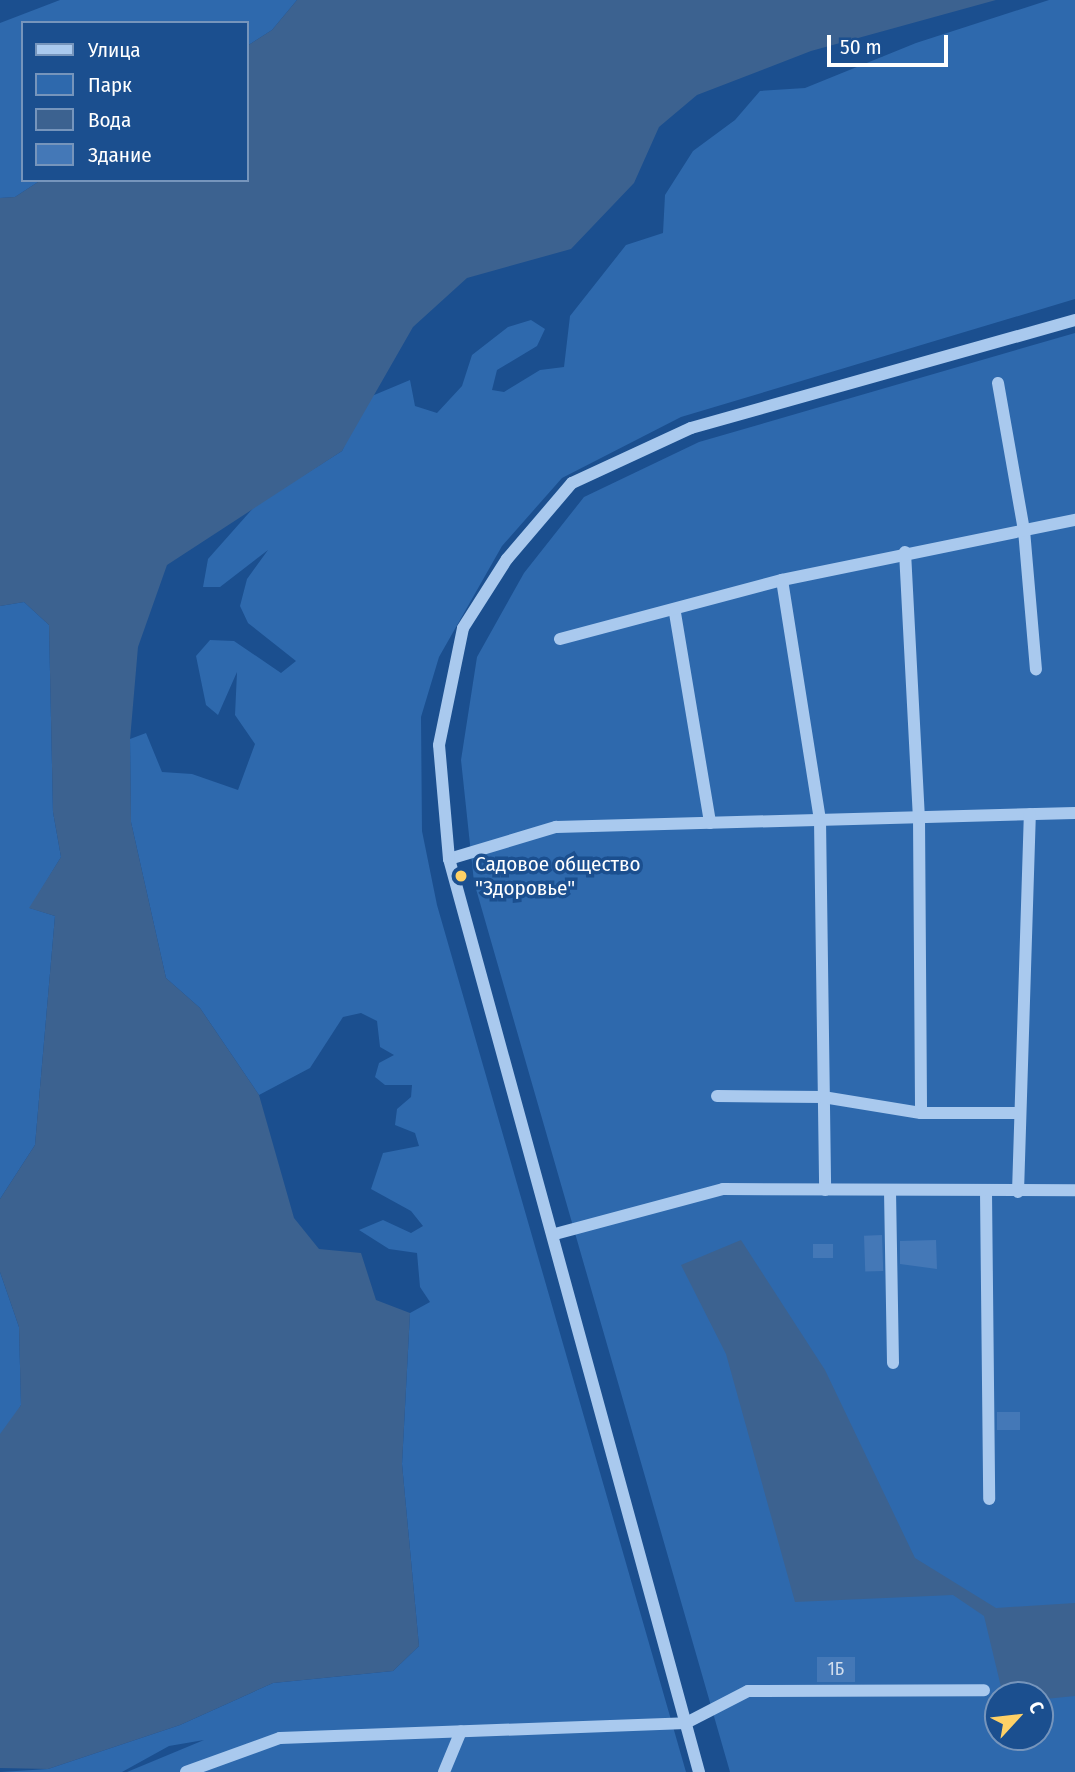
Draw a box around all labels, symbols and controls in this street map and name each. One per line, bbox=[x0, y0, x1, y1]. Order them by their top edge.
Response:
legend bbox=[21, 21, 248, 182]
scale bar bbox=[830, 21, 951, 65]
text: 50 m bbox=[840, 34, 882, 60]
text: Улица bbox=[88, 37, 141, 63]
text: Парк bbox=[88, 72, 132, 98]
text: Вода bbox=[88, 107, 131, 133]
text: Здание bbox=[88, 142, 152, 168]
place label: Садовое общество "Здоровье" bbox=[475, 851, 640, 901]
marker: Садовое общество "Здоровье" bbox=[453, 868, 469, 884]
house number: 1Б bbox=[828, 1658, 844, 1680]
north arrow bbox=[984, 1681, 1054, 1751]
text: С bbox=[1024, 1697, 1049, 1717]

